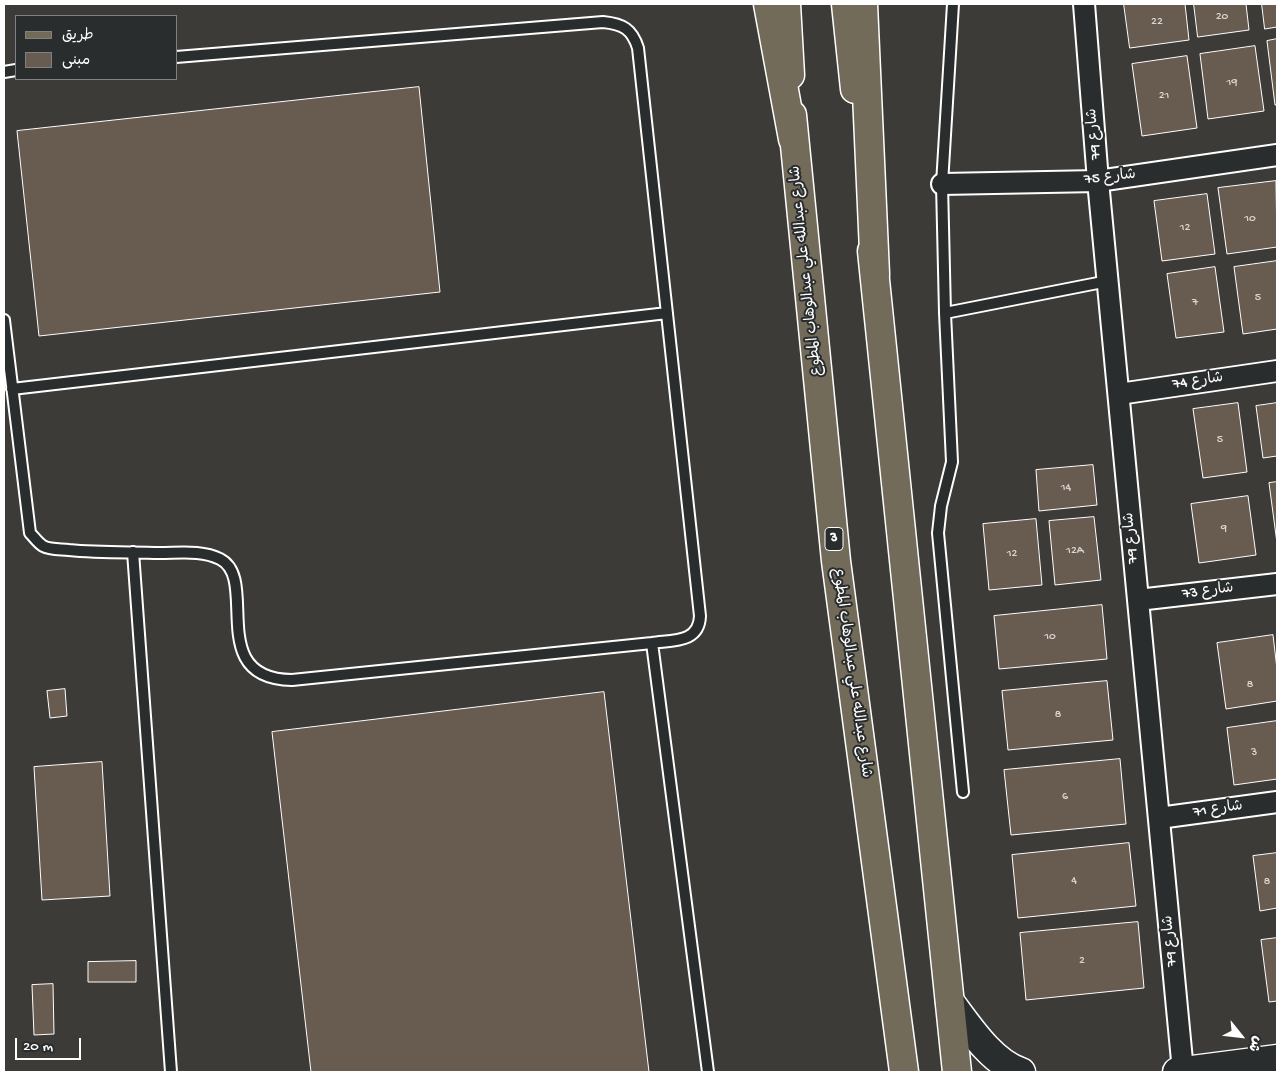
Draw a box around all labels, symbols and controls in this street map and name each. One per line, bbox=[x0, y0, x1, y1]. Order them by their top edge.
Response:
house number: 20 bbox=[1216, 10, 1228, 24]
legend bbox=[15, 15, 178, 80]
house number: 22 bbox=[1151, 15, 1163, 29]
text: طريق bbox=[62, 27, 94, 45]
text: مبنى bbox=[62, 52, 90, 70]
house number: 19 bbox=[1227, 76, 1237, 90]
house number: 21 bbox=[1159, 89, 1169, 103]
street label: شارع 79 bbox=[1084, 108, 1106, 160]
street label: شارع عبدالله علي عبدالوهاب المطوع bbox=[787, 165, 827, 377]
street label: شارع 75 bbox=[1083, 166, 1137, 190]
house number: 10 bbox=[1244, 212, 1256, 226]
house number: 12 bbox=[1180, 221, 1190, 235]
house number: 5 bbox=[1255, 291, 1261, 305]
house number: 7 bbox=[1192, 296, 1198, 310]
street label: شارع 74 bbox=[1172, 370, 1224, 394]
house number: 5 bbox=[1217, 433, 1223, 447]
house number: 14 bbox=[1061, 481, 1071, 495]
street label: شارع 79 bbox=[1121, 512, 1143, 564]
house number: 9 bbox=[1221, 522, 1227, 536]
road number: 3 bbox=[825, 528, 843, 550]
house number: 12A bbox=[1066, 544, 1084, 558]
house number: 12 bbox=[1007, 547, 1017, 561]
street label: شارع عبدالله علي عبدالوهاب المطوع bbox=[827, 567, 875, 779]
street label: شارع 73 bbox=[1181, 580, 1235, 604]
house number: 10 bbox=[1044, 630, 1056, 644]
house number: 8 bbox=[1247, 678, 1253, 692]
house number: 8 bbox=[1055, 708, 1061, 722]
house number: 3 bbox=[1251, 746, 1257, 760]
house number: 6 bbox=[1062, 790, 1068, 804]
street label: شارع 71 bbox=[1192, 798, 1244, 822]
house number: 4 bbox=[1071, 874, 1077, 888]
house number: 8 bbox=[1264, 875, 1270, 889]
street label: شارع 79 bbox=[1160, 915, 1182, 967]
house number: 2 bbox=[1079, 954, 1085, 968]
north arrow bbox=[1216, 1011, 1266, 1061]
scale bar bbox=[18, 1028, 84, 1060]
text: ش bbox=[1243, 1033, 1266, 1054]
text: 20 m bbox=[23, 1038, 53, 1056]

